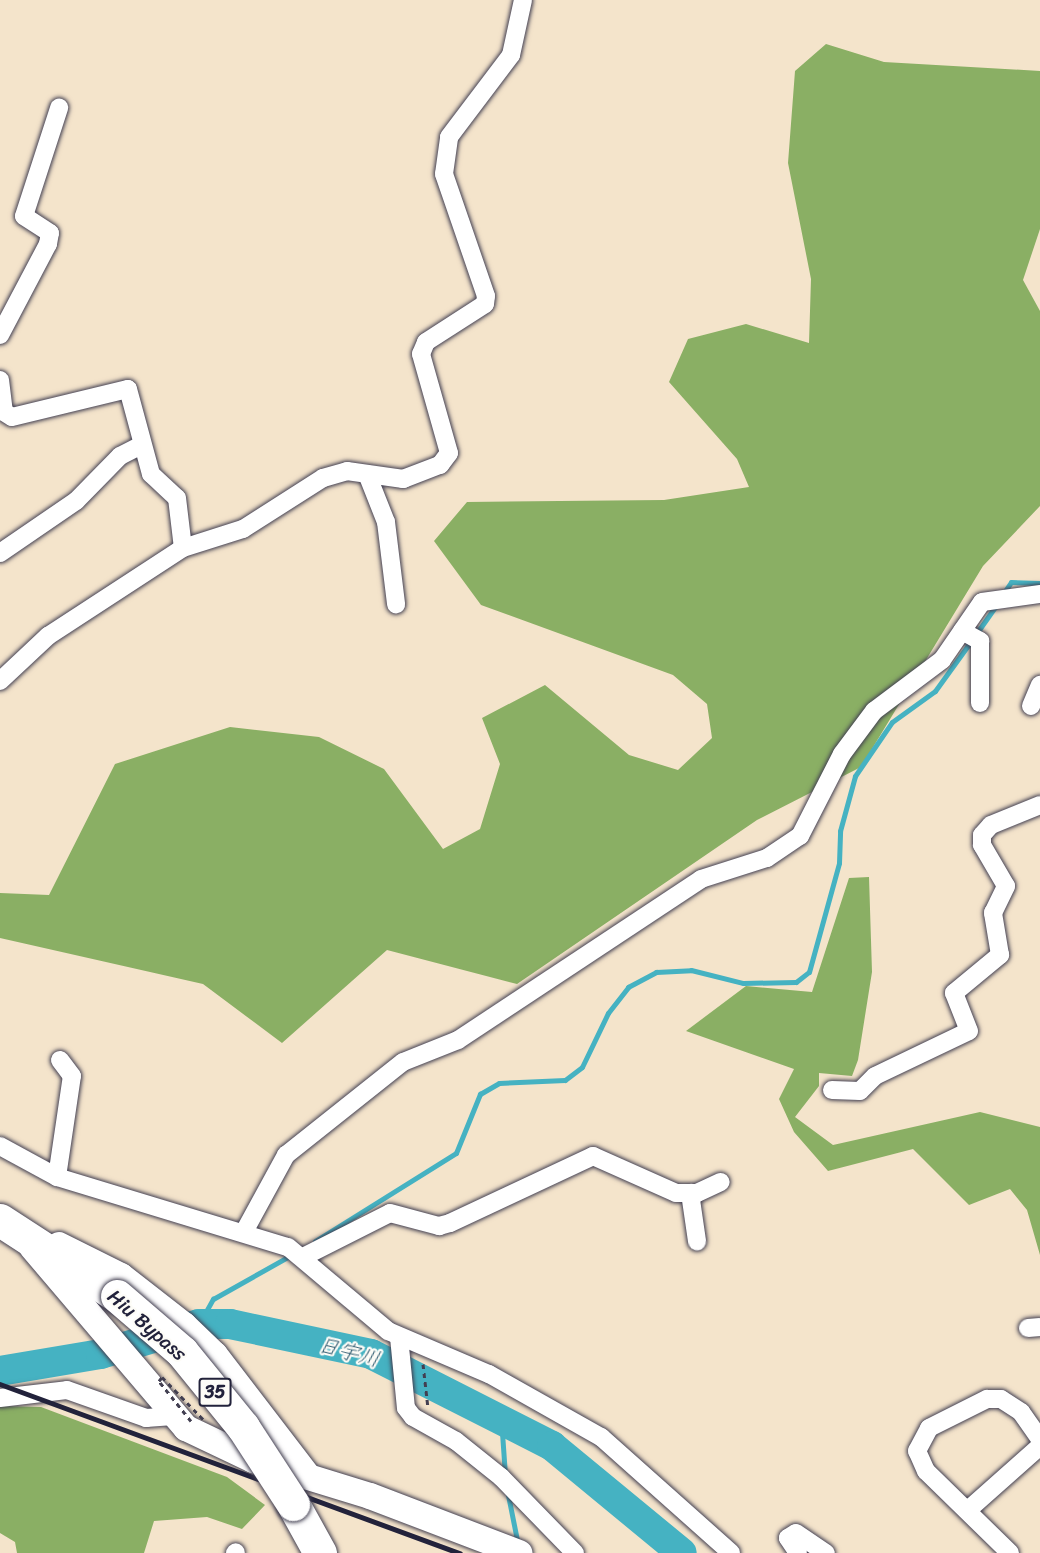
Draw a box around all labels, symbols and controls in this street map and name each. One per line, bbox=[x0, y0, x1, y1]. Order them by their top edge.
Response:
street label: Hiu Bypass bbox=[103, 1284, 191, 1366]
water label: 日宇川 bbox=[315, 1332, 383, 1372]
road number: 35 bbox=[198, 1377, 232, 1407]

